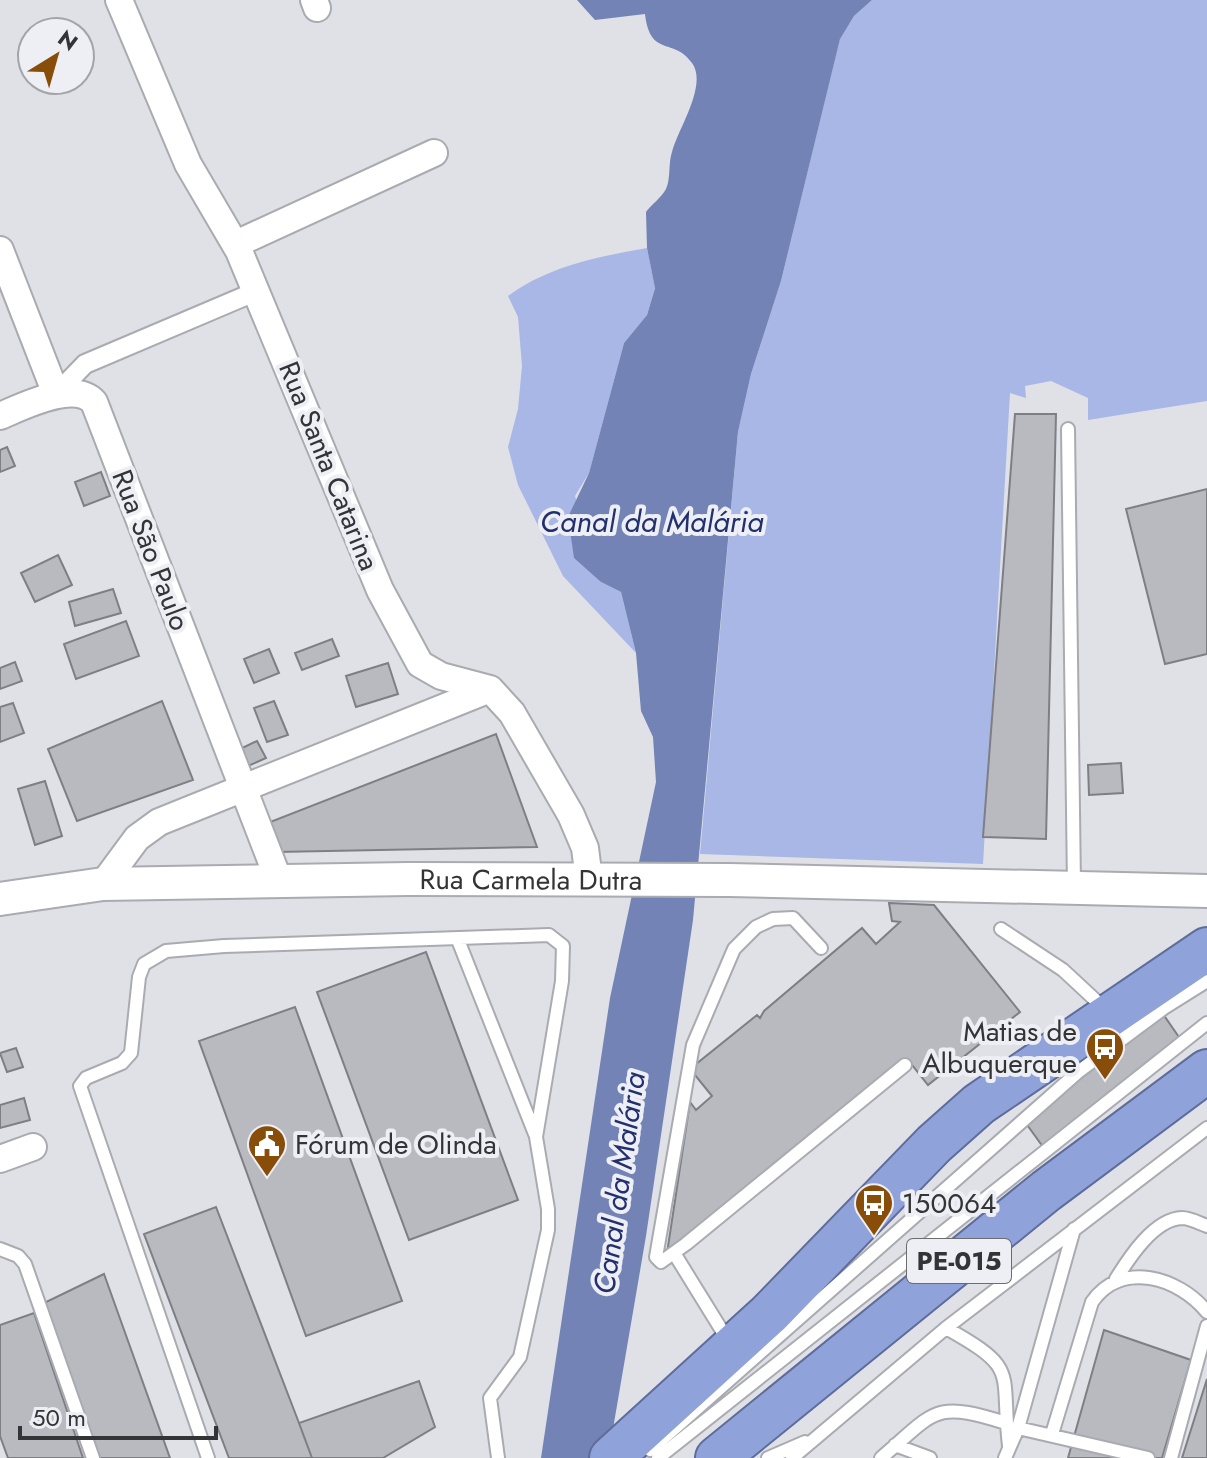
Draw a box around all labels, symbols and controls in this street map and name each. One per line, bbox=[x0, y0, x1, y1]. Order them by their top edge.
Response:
north arrow bbox=[16, 16, 96, 96]
text: N bbox=[51, 22, 85, 58]
street label: Rua Santa Catarina bbox=[268, 355, 390, 577]
street label: Rua São Paulo bbox=[102, 464, 200, 636]
water label: Canal da Malária bbox=[540, 500, 764, 543]
street label: Rua Carmela Dutra bbox=[419, 859, 642, 900]
place label: Matias de Albuquerque bbox=[922, 1011, 1077, 1084]
bus stop icon: Matias de Albuquerque bbox=[1084, 1026, 1126, 1081]
water label: Canal da Malária bbox=[582, 1069, 656, 1297]
public building icon: Fórum de Olinda bbox=[246, 1123, 288, 1178]
place label: Fórum de Olinda bbox=[295, 1124, 497, 1165]
bus stop icon: 150064 bbox=[853, 1182, 895, 1237]
place label: 150064 bbox=[902, 1183, 996, 1224]
road number: PE-015 bbox=[907, 1239, 1011, 1283]
scale bar bbox=[20, 1390, 216, 1440]
text: 50 m bbox=[32, 1400, 86, 1435]

